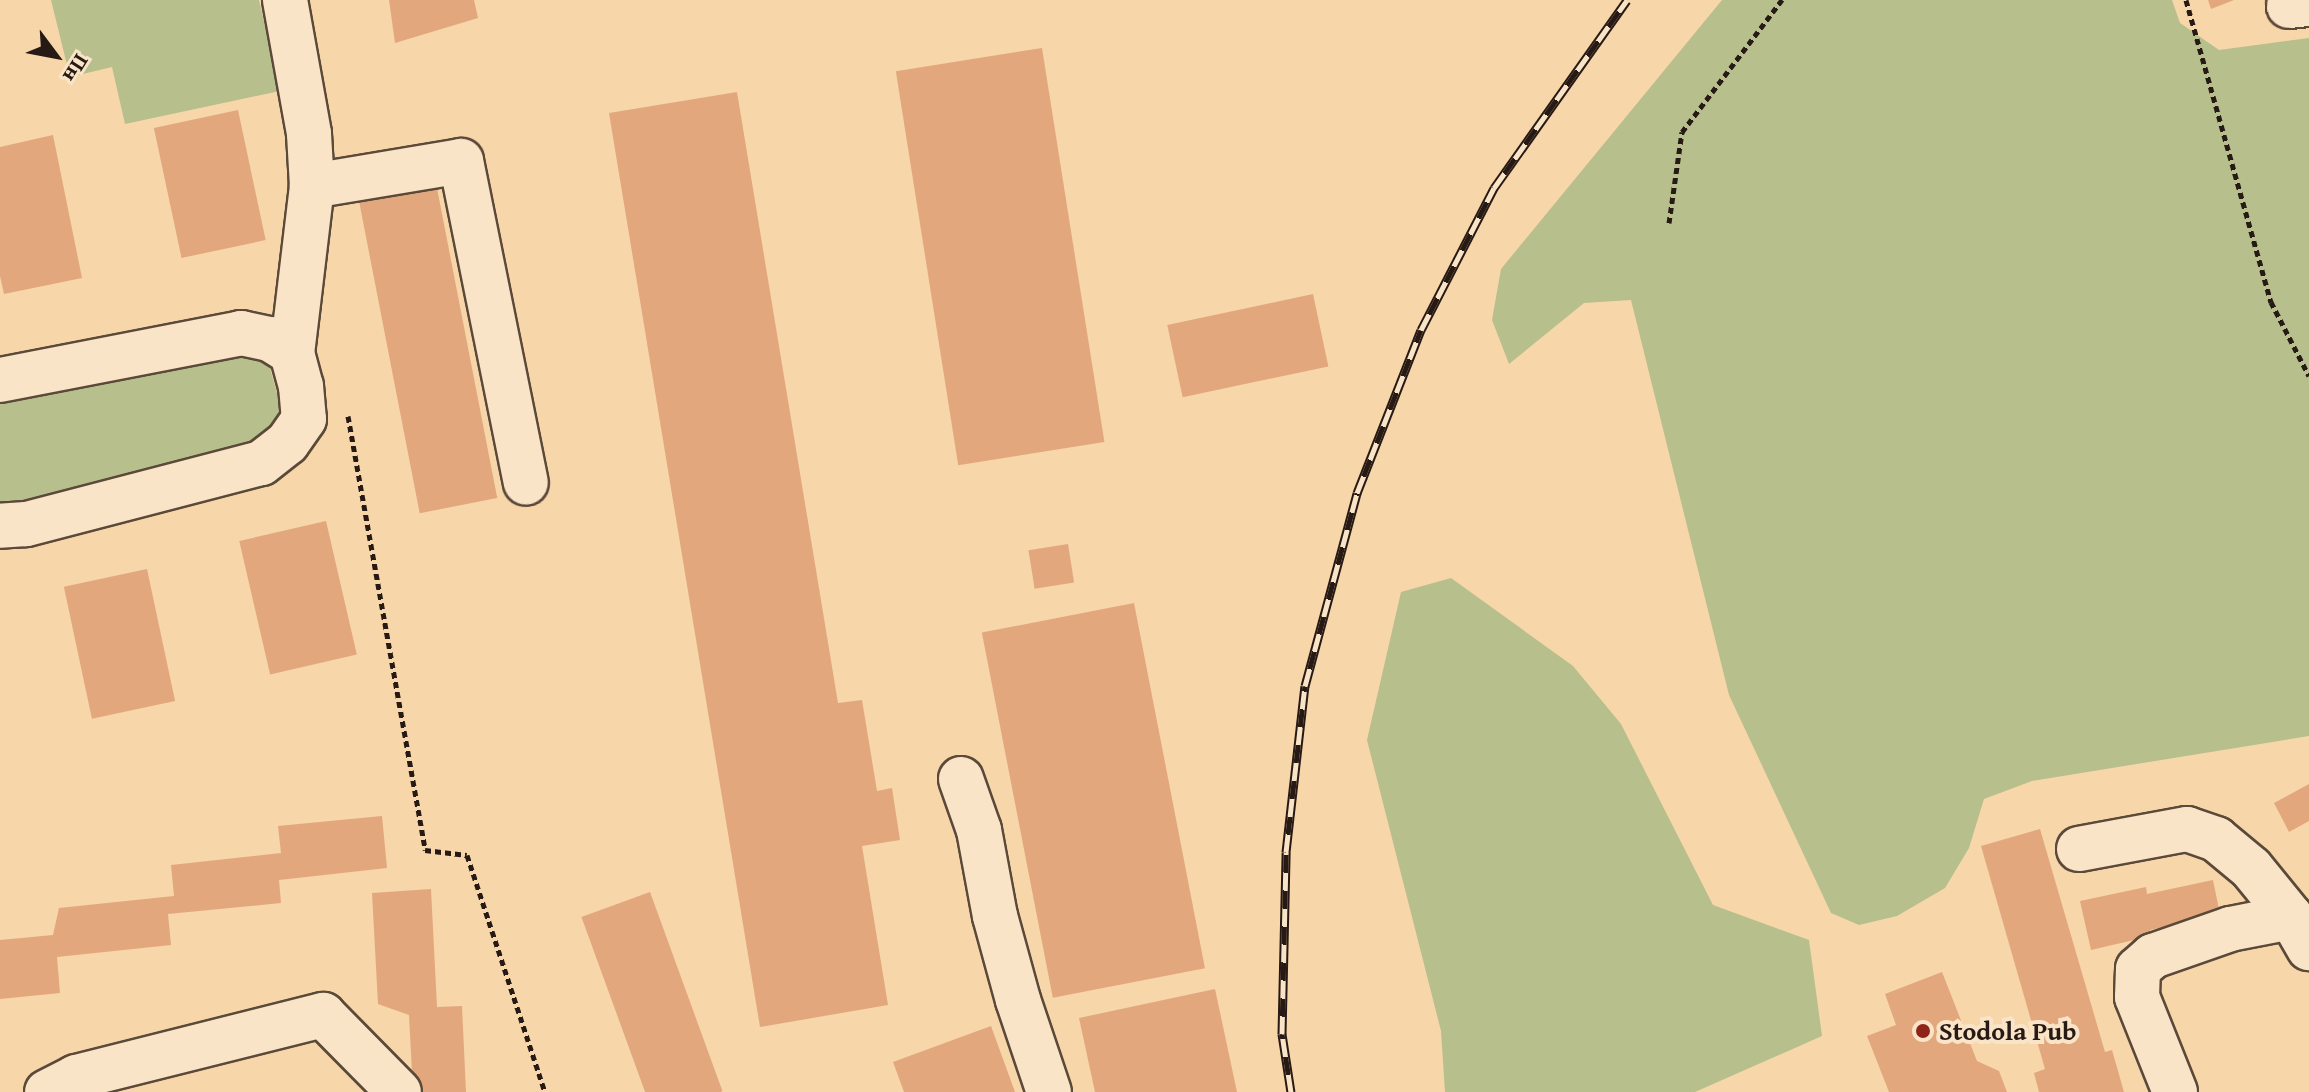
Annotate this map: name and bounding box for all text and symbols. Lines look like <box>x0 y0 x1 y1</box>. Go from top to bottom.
north arrow <box>16 16 96 96</box>
text: Пн <box>55 48 97 89</box>
place label: Stodola Pub <box>1939 1015 2076 1047</box>
marker: Stodola Pub <box>1914 1022 1932 1040</box>

